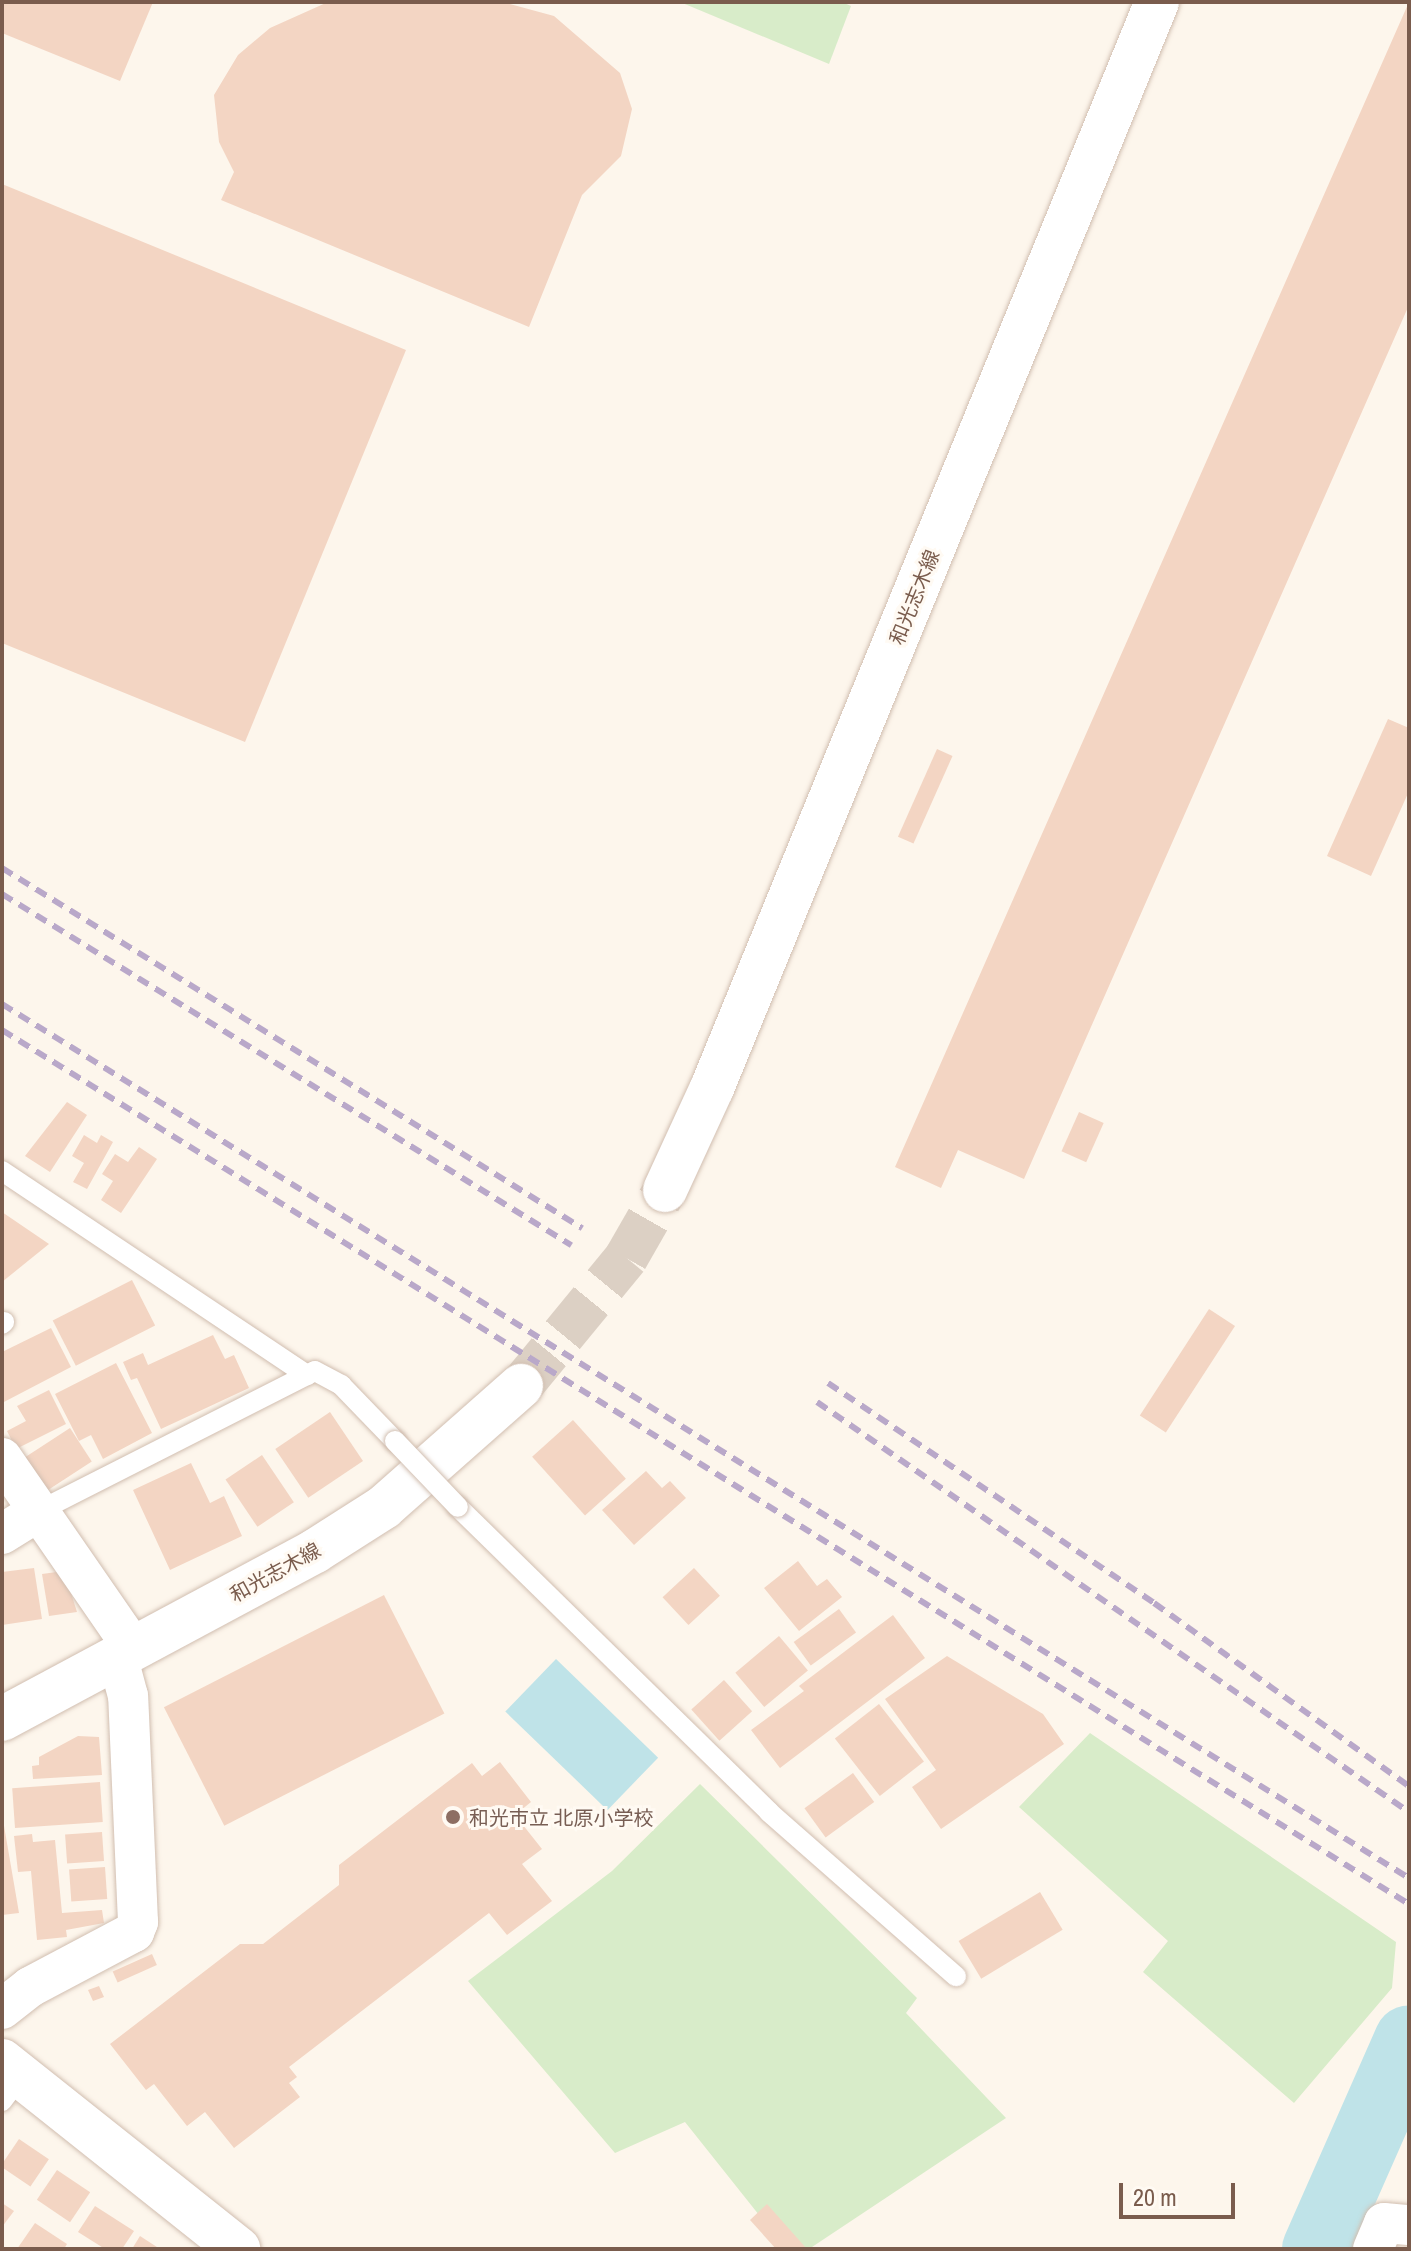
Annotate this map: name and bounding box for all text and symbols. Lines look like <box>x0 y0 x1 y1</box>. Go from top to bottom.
street label: 和光志木線 <box>884 546 944 648</box>
street label: 和光志木線 <box>225 1537 325 1607</box>
place label: 和光市立 北原小学校 <box>469 1805 654 1829</box>
marker: 和光市立 北原小学校 <box>444 1808 462 1826</box>
scale bar <box>1123 2167 1239 2217</box>
text: 20 m <box>1133 2181 1177 2213</box>

